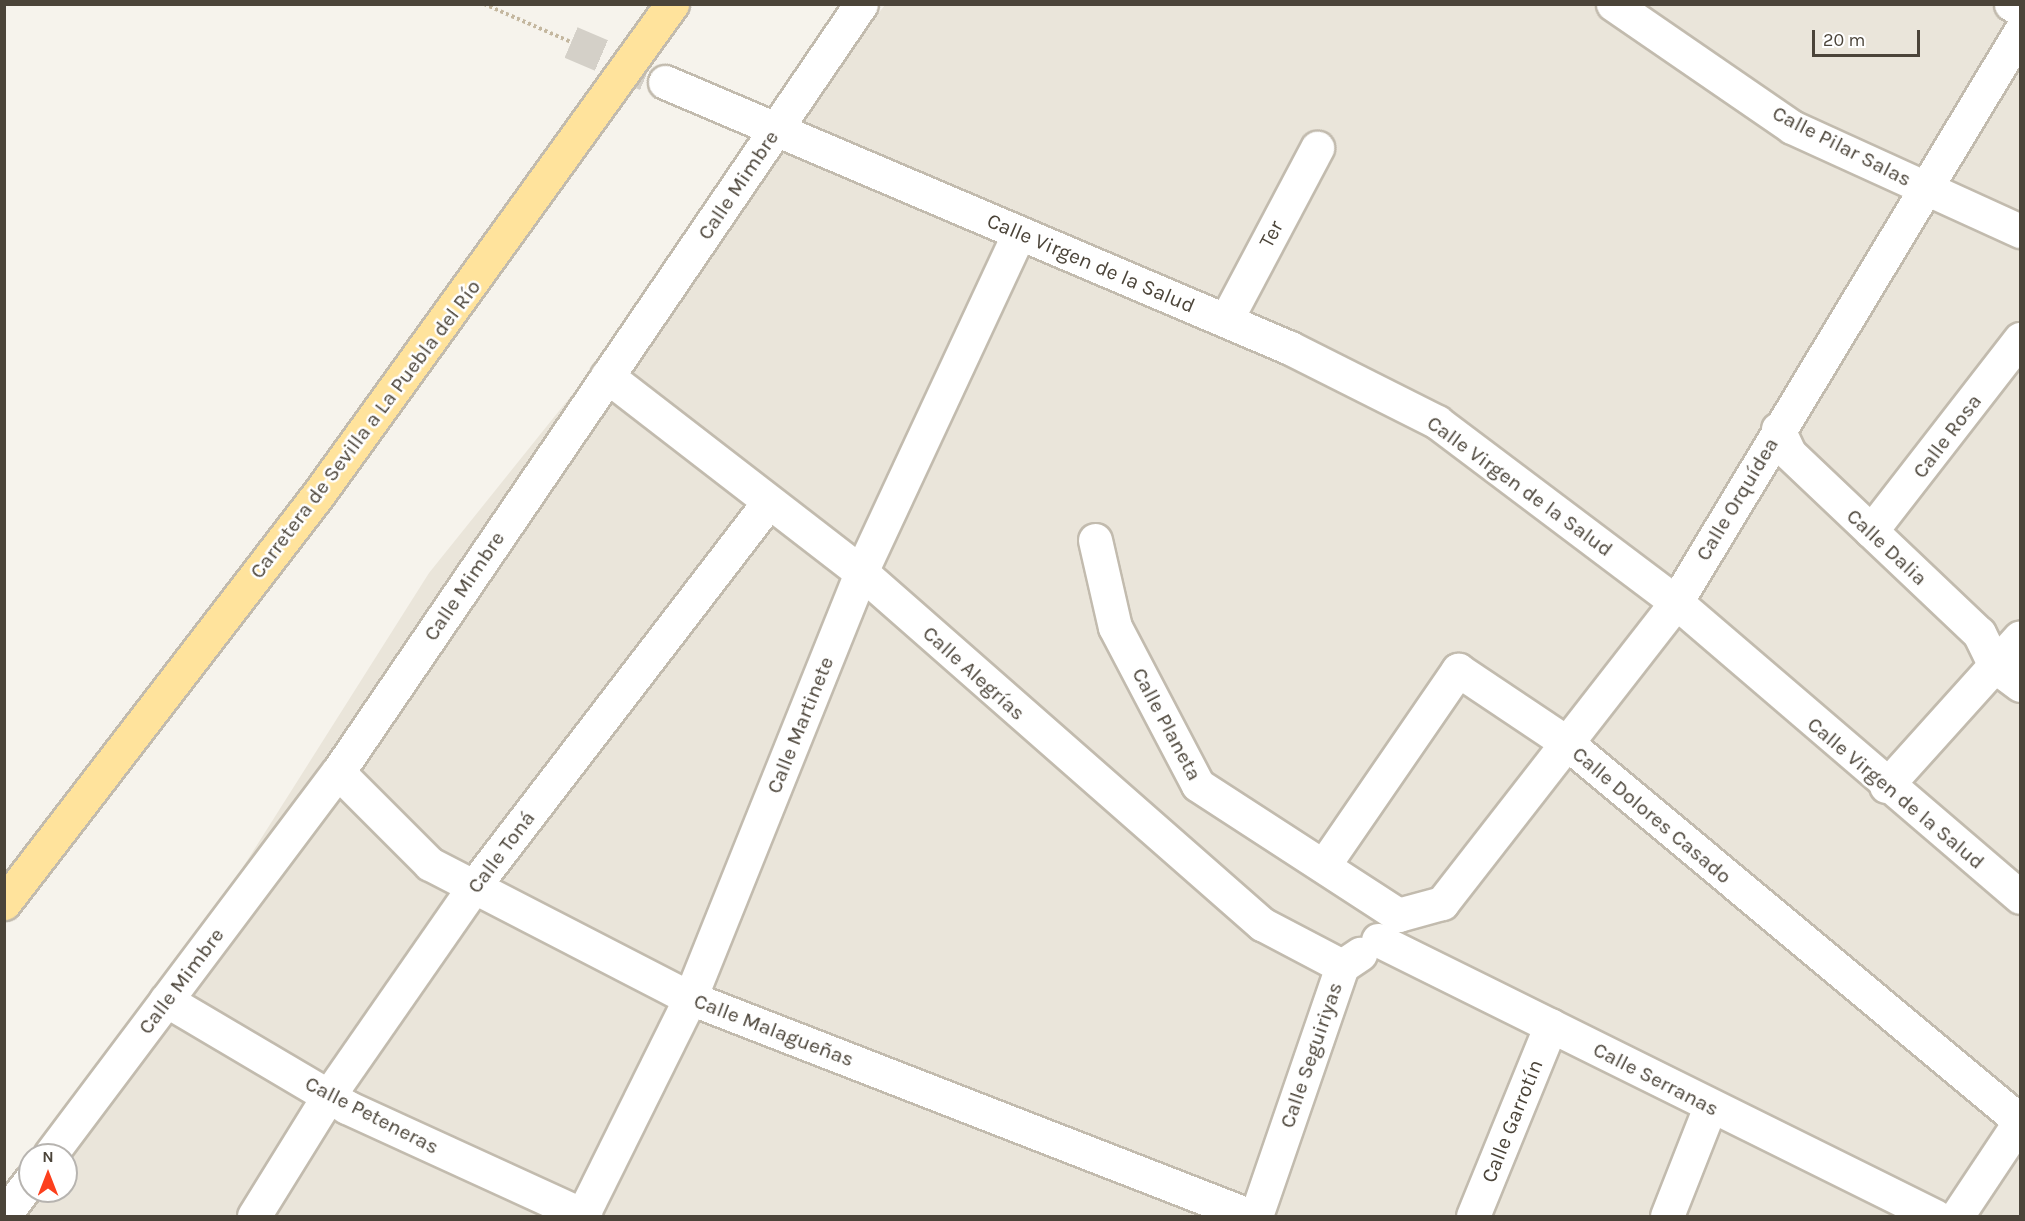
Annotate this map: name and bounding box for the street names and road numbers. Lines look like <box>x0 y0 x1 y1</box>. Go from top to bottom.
street label: Calle Pilar Salas <box>1768 100 1916 192</box>
street label: Calle Mimbre <box>692 126 784 244</box>
street label: Calle Virgen de la Salud <box>983 208 1199 318</box>
street label: Ter <box>1253 216 1289 252</box>
street label: Carretera de Sevilla a La Puebla del Río <box>244 275 486 583</box>
street label: Calle Rosa <box>1907 389 1987 483</box>
street label: Calle Virgen de la Salud <box>1422 410 1618 562</box>
street label: Calle Orquídea <box>1690 433 1784 565</box>
street label: Calle Dalia <box>1841 503 1933 591</box>
street label: Calle Mimbre <box>418 527 510 645</box>
street label: Calle Alegrías <box>918 620 1030 726</box>
street label: Calle Martinete <box>761 653 839 797</box>
street label: Calle Planeta <box>1127 663 1207 785</box>
street label: Calle Virgen de la Salud <box>1802 712 1990 874</box>
street label: Calle Dolores Casado <box>1567 741 1737 889</box>
street label: Calle Toná <box>462 806 540 898</box>
street label: Calle Mimbre <box>133 923 229 1039</box>
street label: Calle Seguiriyas <box>1274 979 1348 1131</box>
street label: Calle Malagueñas <box>690 988 858 1072</box>
street label: Calle Serranas <box>1589 1037 1723 1121</box>
street label: Calle Garrotín <box>1476 1056 1548 1186</box>
street label: Calle Peteneras <box>301 1070 443 1160</box>

